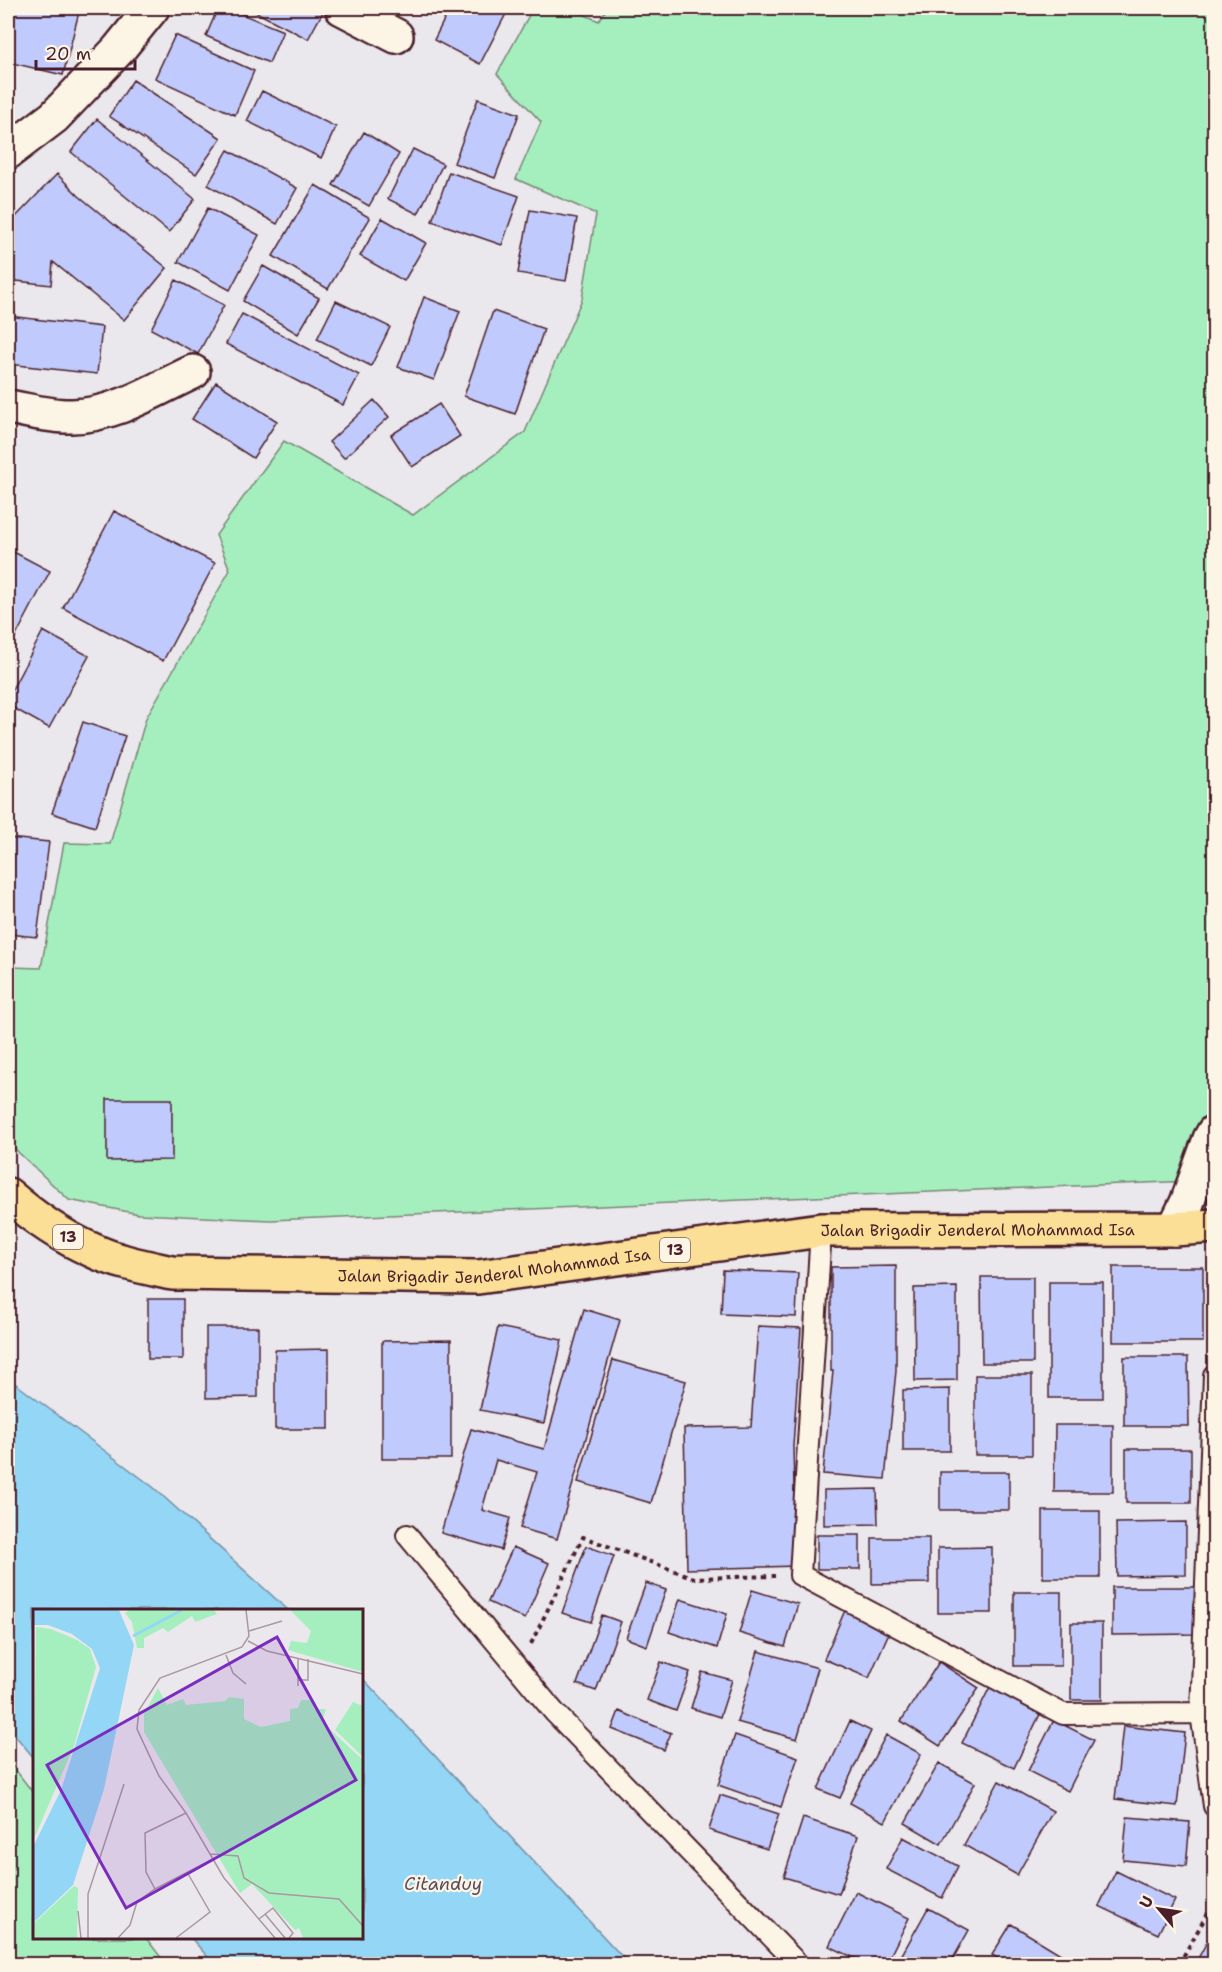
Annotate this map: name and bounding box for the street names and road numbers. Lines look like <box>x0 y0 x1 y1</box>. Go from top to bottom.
street label: Jalan Brigadir Jenderal Mohammad Isa <box>820 1219 1135 1241</box>
road number: 13 <box>53 1225 83 1249</box>
road number: 13 <box>660 1238 690 1262</box>
street label: Jalan Brigadir Jenderal Mohammad Isa <box>337 1243 652 1288</box>

